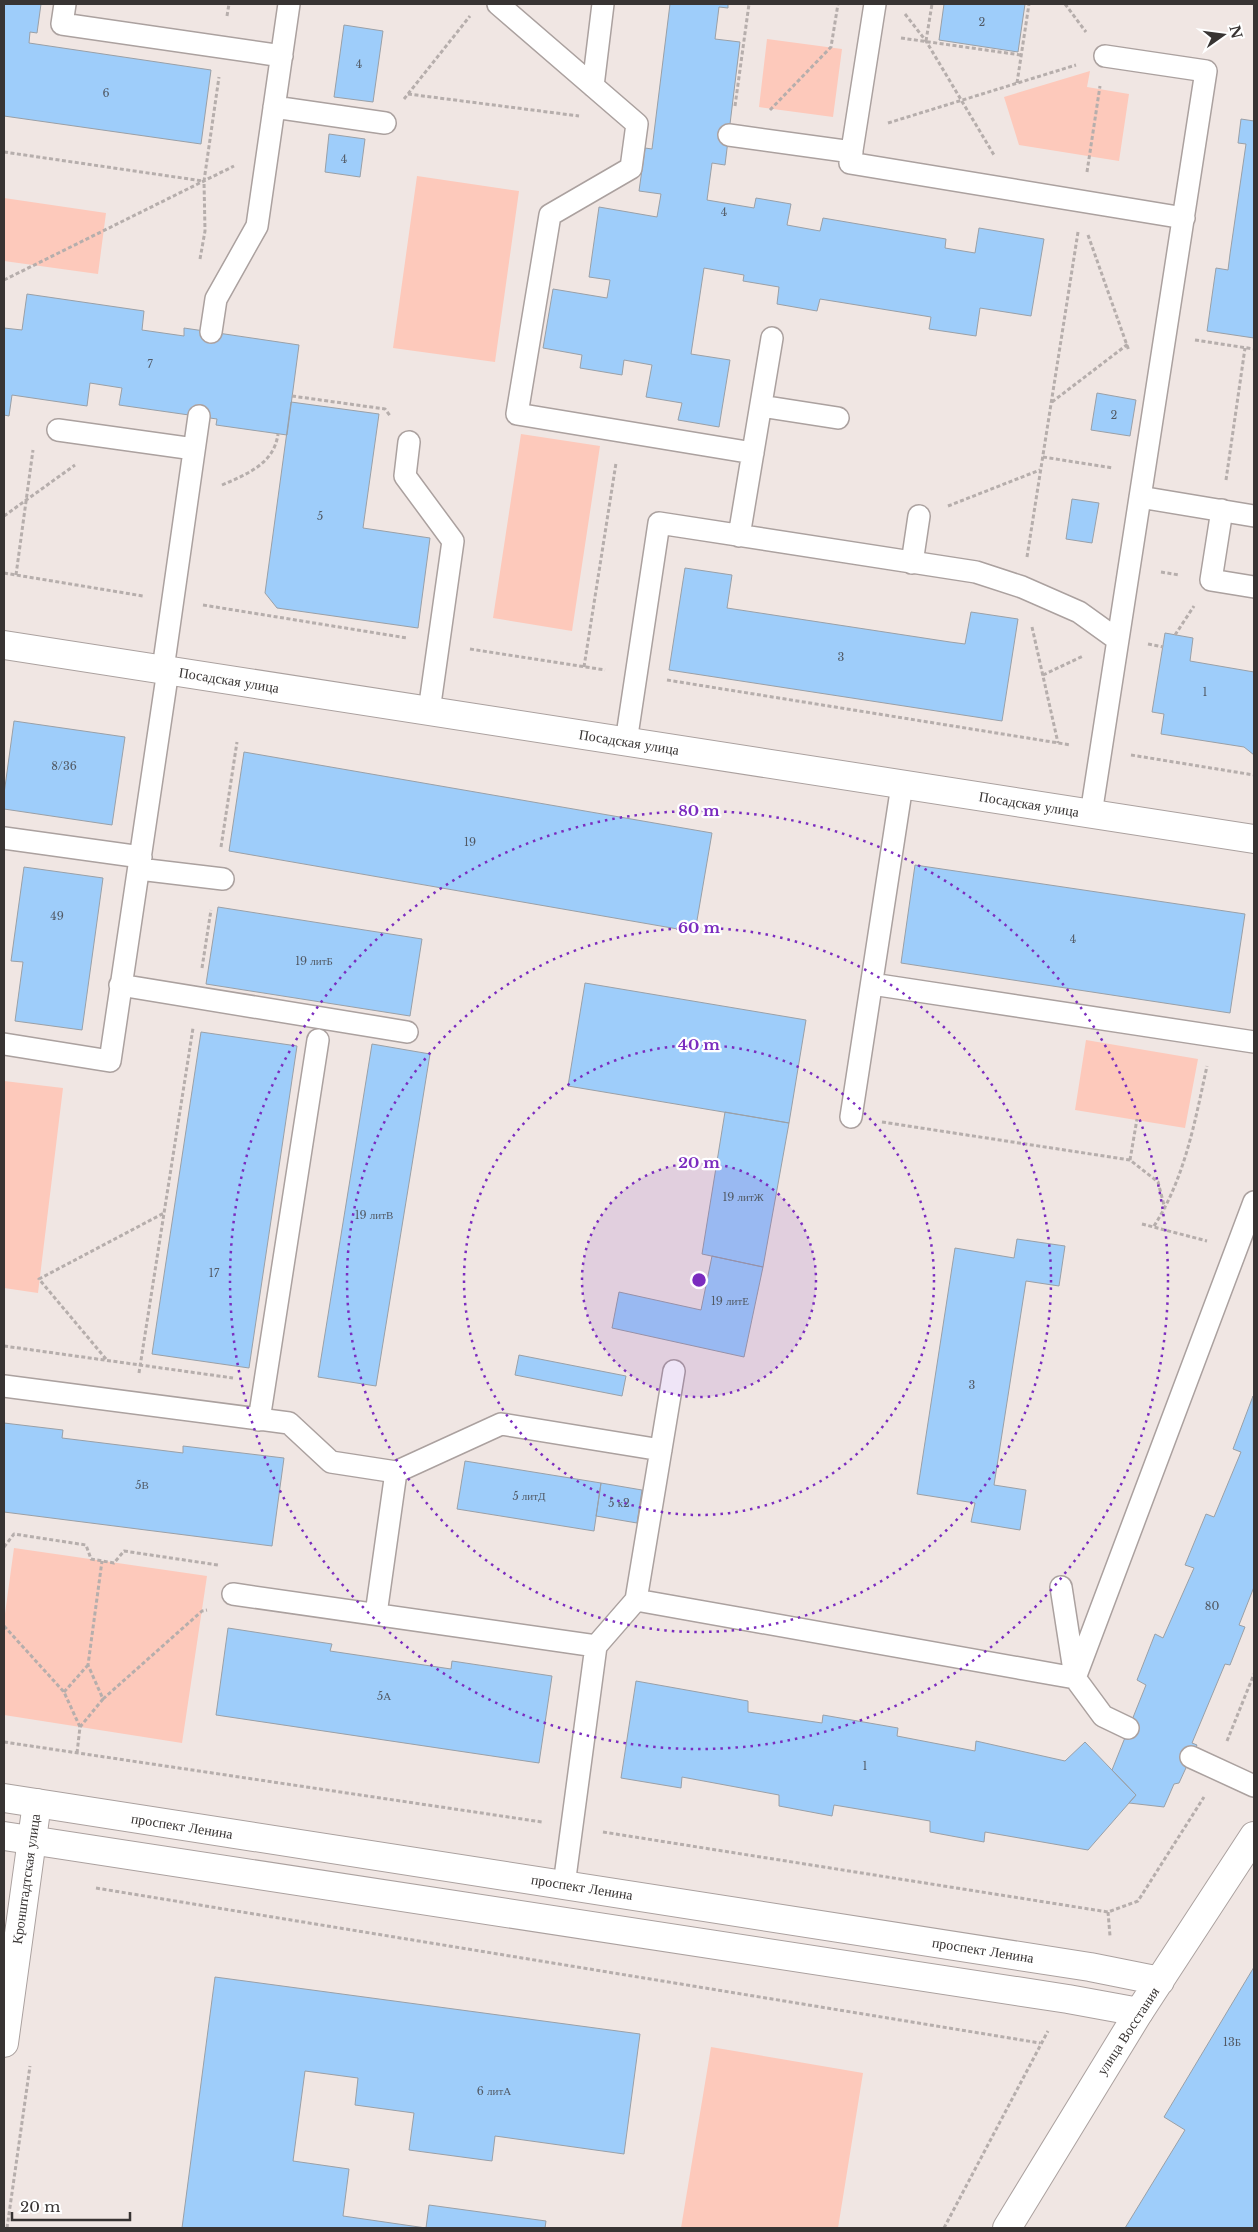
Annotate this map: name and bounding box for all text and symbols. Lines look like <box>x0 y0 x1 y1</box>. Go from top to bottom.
north arrow <box>1198 10 1248 60</box>
house number: 2 <box>979 15 986 29</box>
text: N <box>1225 23 1246 40</box>
house number: 4 <box>356 57 362 71</box>
house number: 6 <box>102 86 110 100</box>
house number: 4 <box>341 152 347 166</box>
house number: 4 <box>721 205 727 219</box>
house number: 7 <box>147 357 153 371</box>
house number: 2 <box>1111 408 1118 422</box>
house number: 5 <box>317 509 323 523</box>
house number: 3 <box>838 650 845 664</box>
street label: Посадская улица <box>178 663 281 697</box>
house number: 1 <box>1203 685 1208 699</box>
street label: Посадская улица <box>578 725 681 759</box>
house number: 8/36 <box>51 759 77 773</box>
street label: Посадская улица <box>978 787 1081 821</box>
text: 80 m <box>678 801 720 820</box>
house number: 19 <box>464 835 476 849</box>
house number: 49 <box>50 909 64 923</box>
text: 60 m <box>678 918 720 937</box>
house number: 4 <box>1070 932 1076 946</box>
house number: 19 литБ <box>295 954 333 968</box>
text: 40 m <box>678 1035 720 1054</box>
text: 20 m <box>678 1153 720 1172</box>
house number: 19 литЖ <box>722 1190 764 1204</box>
house number: 19 литВ <box>355 1208 393 1222</box>
house number: 17 <box>209 1266 220 1280</box>
centre of rings <box>690 1271 708 1289</box>
house number: 19 литЕ <box>711 1294 749 1308</box>
house number: 3 <box>969 1378 976 1392</box>
house number: 5В <box>135 1478 149 1492</box>
house number: 5 литД <box>512 1489 546 1503</box>
house number: 5 к2 <box>608 1496 630 1510</box>
house number: 80 <box>1205 1599 1219 1613</box>
house number: 5А <box>377 1689 391 1703</box>
house number: 1 <box>863 1759 868 1773</box>
street label: проспект Ленина <box>130 1809 235 1843</box>
street label: Кронштадтская улица <box>8 1812 44 1945</box>
street label: проспект Ленина <box>530 1870 635 1904</box>
street label: проспект Ленина <box>931 1933 1036 1967</box>
street label: улица Восстания <box>1093 1983 1164 2079</box>
house number: 13Б <box>1223 2035 1241 2049</box>
house number: 6 литА <box>477 2084 511 2098</box>
scale bar <box>12 2190 130 2222</box>
text: 20 m <box>20 2197 60 2216</box>

